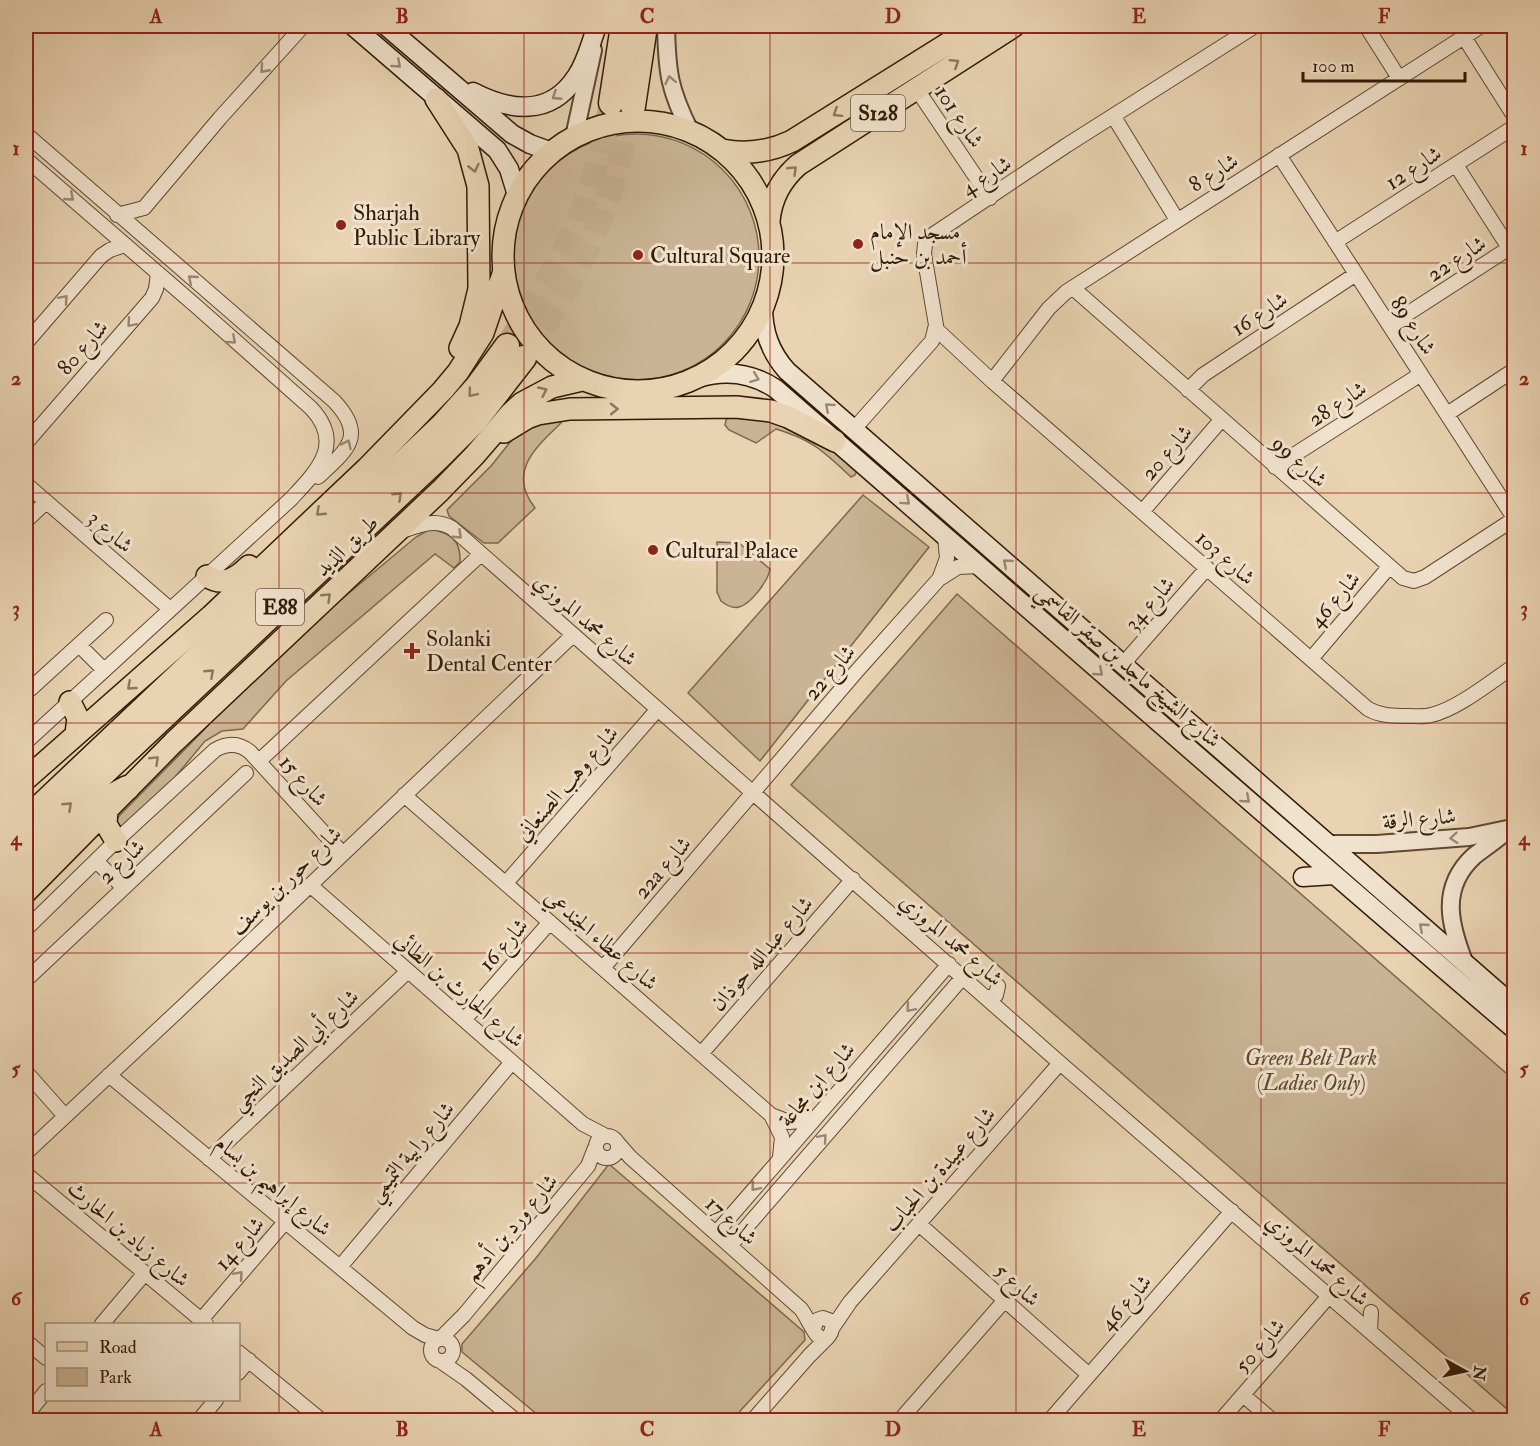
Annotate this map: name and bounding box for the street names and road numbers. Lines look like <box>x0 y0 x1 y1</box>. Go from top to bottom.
street label: شارع 101 <box>925 80 990 155</box>
road number: S128 <box>851 95 905 131</box>
street label: شارع 12 <box>1380 139 1449 200</box>
street label: شارع 8 <box>1184 147 1246 202</box>
street label: شارع 4 <box>956 149 1019 206</box>
street label: شارع 22 <box>1422 229 1494 292</box>
street label: شارع 16 <box>1226 285 1295 346</box>
street label: شارع 89 <box>1381 291 1442 362</box>
street label: شارع 80 <box>51 314 117 384</box>
street label: شارع 28 <box>1303 375 1374 436</box>
street label: شارع 20 <box>1135 419 1202 489</box>
street label: شارع 99 <box>1261 428 1333 497</box>
street label: شارع 3 <box>79 504 139 562</box>
street label: طريق الذيد <box>309 509 385 583</box>
street label: شارع 103 <box>1187 524 1261 594</box>
street label: شارع 46 <box>1303 565 1370 636</box>
street label: شارع محمد المروزي <box>525 567 643 675</box>
street label: شارع 34 <box>1118 571 1184 639</box>
street label: شارع الشيخ ماجد بن صقر القاسمي <box>1026 577 1227 759</box>
road number: E88 <box>256 589 304 625</box>
street label: شارع 22 <box>798 639 865 709</box>
street label: شارع وهب الصنعاني <box>509 720 628 850</box>
street label: شارع 15 <box>270 749 334 815</box>
street label: شارع الرقة <box>1381 802 1457 840</box>
street label: شارع حور بن يوسف <box>224 820 351 944</box>
street label: 22a شارع <box>628 830 701 907</box>
street label: شارع 2 <box>92 833 154 893</box>
street label: شارع عطاء الجندعي <box>536 883 664 1000</box>
street label: شارع محمد المروزي <box>891 887 1009 995</box>
street label: شارع عبدالله حوذان <box>704 890 823 1020</box>
street label: شارع 16 <box>473 912 538 980</box>
street label: شارع الحارث بن الطائي <box>386 926 530 1057</box>
street label: شارع أبي الصديق النجي <box>223 981 369 1121</box>
street label: شارع ابن مجاعة <box>772 1036 864 1136</box>
street label: شارع رابية التميمي <box>361 1096 466 1212</box>
street label: شارع عبيدة بن الحباب <box>877 1101 1005 1241</box>
street label: شارع إبراهيم بن بسام <box>205 1129 337 1248</box>
street label: شارع ورد بن أدهم <box>456 1167 569 1291</box>
street label: شارع زياد بن الحارث <box>59 1174 196 1296</box>
street label: شارع 17 <box>697 1190 763 1254</box>
street label: شارع محمد المروزي <box>1257 1207 1375 1315</box>
street label: شارع 14 <box>209 1211 274 1279</box>
street label: شارع 5 <box>986 1257 1046 1316</box>
street label: شارع 46 <box>1094 1269 1161 1339</box>
street label: شارع 50 <box>1228 1312 1294 1381</box>

